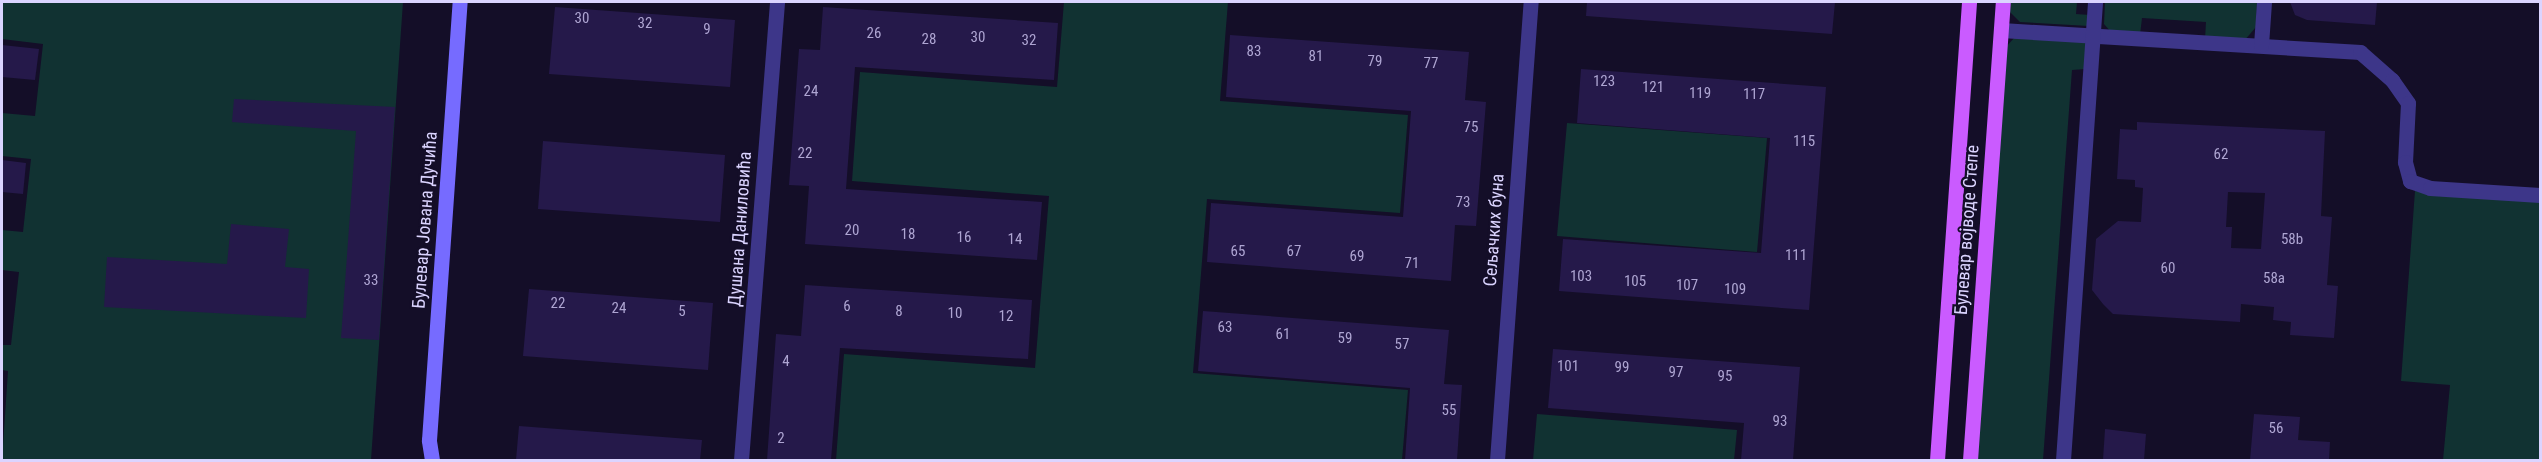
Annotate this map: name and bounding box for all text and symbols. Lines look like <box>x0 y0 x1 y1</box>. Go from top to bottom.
house number: 30 <box>575 10 589 28</box>
house number: 32 <box>638 15 652 33</box>
house number: 9 <box>703 21 711 39</box>
house number: 26 <box>867 25 881 43</box>
house number: 30 <box>971 29 985 47</box>
house number: 28 <box>922 31 936 49</box>
house number: 32 <box>1022 32 1036 50</box>
house number: 83 <box>1247 43 1261 61</box>
house number: 81 <box>1309 48 1323 66</box>
house number: 79 <box>1368 53 1382 71</box>
house number: 77 <box>1424 55 1438 73</box>
house number: 123 <box>1593 73 1615 91</box>
house number: 121 <box>1642 79 1664 97</box>
house number: 24 <box>804 83 818 101</box>
house number: 119 <box>1689 85 1711 103</box>
house number: 117 <box>1743 86 1765 104</box>
house number: 75 <box>1464 119 1478 137</box>
street label: Булевар Јована Дучића <box>408 131 442 309</box>
house number: 115 <box>1793 133 1815 151</box>
street label: Булевар војводе Степе <box>1950 144 1984 316</box>
house number: 22 <box>798 145 812 163</box>
house number: 62 <box>2214 146 2228 164</box>
street label: Душана Даниловића <box>724 151 756 307</box>
street label: Сељачких буна <box>1479 173 1509 287</box>
house number: 73 <box>1456 194 1470 212</box>
house number: 20 <box>845 222 859 240</box>
house number: 18 <box>901 226 915 244</box>
house number: 16 <box>957 229 971 247</box>
house number: 14 <box>1008 231 1022 249</box>
house number: 58b <box>2281 231 2303 249</box>
house number: 65 <box>1231 243 1245 261</box>
house number: 67 <box>1287 243 1301 261</box>
house number: 111 <box>1785 247 1807 265</box>
house number: 69 <box>1350 248 1364 266</box>
house number: 71 <box>1405 255 1419 273</box>
house number: 60 <box>2161 260 2175 278</box>
house number: 103 <box>1570 268 1592 286</box>
house number: 58a <box>2263 270 2285 288</box>
house number: 33 <box>364 272 378 290</box>
house number: 105 <box>1624 273 1646 291</box>
house number: 107 <box>1676 277 1698 295</box>
house number: 109 <box>1724 281 1746 299</box>
house number: 22 <box>551 295 565 313</box>
house number: 6 <box>843 298 851 316</box>
house number: 24 <box>612 300 626 318</box>
house number: 5 <box>678 303 686 321</box>
house number: 8 <box>895 303 903 321</box>
house number: 10 <box>948 305 962 323</box>
house number: 12 <box>999 308 1013 326</box>
house number: 63 <box>1218 319 1232 337</box>
house number: 61 <box>1276 326 1290 344</box>
house number: 59 <box>1338 330 1352 348</box>
house number: 57 <box>1395 336 1409 354</box>
house number: 4 <box>782 353 790 371</box>
house number: 101 <box>1557 358 1579 376</box>
house number: 99 <box>1615 359 1629 377</box>
house number: 97 <box>1669 364 1683 382</box>
house number: 95 <box>1718 368 1732 386</box>
house number: 55 <box>1442 402 1456 420</box>
house number: 93 <box>1773 413 1787 431</box>
house number: 56 <box>2269 420 2283 438</box>
house number: 2 <box>777 430 785 448</box>

